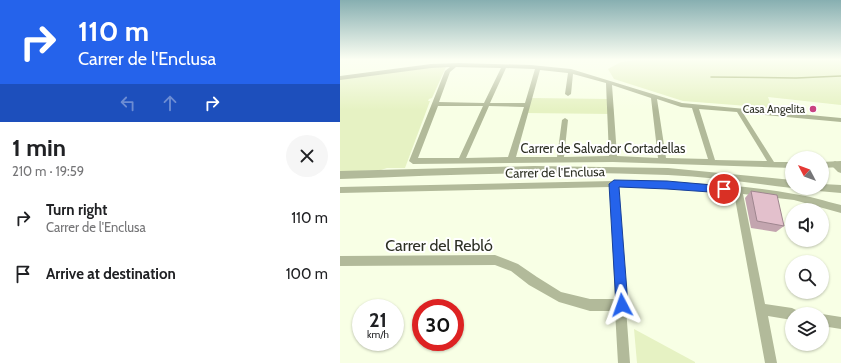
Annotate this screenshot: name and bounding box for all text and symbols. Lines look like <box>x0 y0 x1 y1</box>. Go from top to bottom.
text: 110 m <box>78 14 149 48</box>
icon: right <box>12 16 64 68</box>
text: Carrer de l'Enclusa <box>78 48 216 70</box>
icon: left <box>117 92 139 114</box>
icon: ahead <box>159 92 181 114</box>
icon: right <box>201 92 223 114</box>
place label: Casa Angelita <box>743 102 806 116</box>
marker: Casa Angelita <box>808 104 818 114</box>
text: 1 min <box>12 133 66 162</box>
button: close <box>286 135 328 177</box>
street label: Carrer de Salvador Cortadellas <box>521 140 686 156</box>
north arrow <box>785 151 829 195</box>
map controls <box>785 151 829 351</box>
text: 210 m · 19:59 <box>12 163 84 179</box>
street label: Carrer de l'Enclusa <box>505 163 606 181</box>
pin <box>707 172 741 206</box>
icon: arrive <box>713 178 735 200</box>
text: Turn right <box>46 201 107 219</box>
button: sound <box>785 203 829 247</box>
icon: right <box>12 207 34 229</box>
text: 110 m <box>291 209 328 227</box>
text: Carrer de l'Enclusa <box>46 219 146 235</box>
street label: Carrer del Rebló <box>385 236 493 255</box>
button: search <box>785 255 829 299</box>
icon: arrive <box>12 263 34 285</box>
text: Arrive at destination <box>46 265 176 283</box>
text: 100 m <box>286 265 328 283</box>
position arrow <box>601 284 643 326</box>
speed limit sign: 30 <box>412 299 464 351</box>
button: layers <box>785 307 829 351</box>
text: 21 <box>369 308 387 332</box>
text: km/h <box>367 328 389 341</box>

